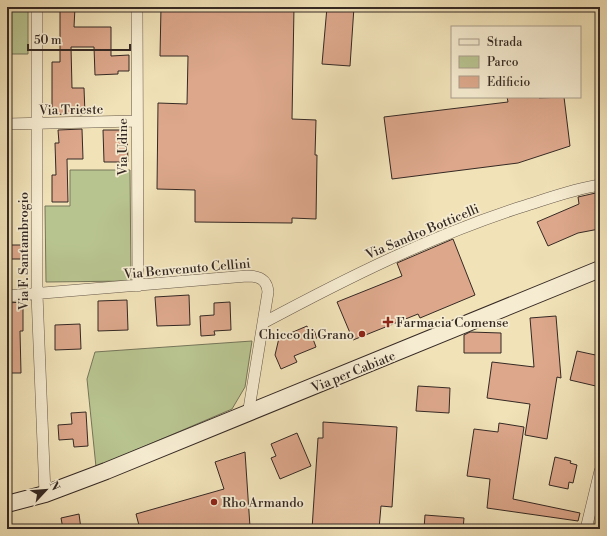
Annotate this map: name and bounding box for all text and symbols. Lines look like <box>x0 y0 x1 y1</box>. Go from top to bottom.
scale bar <box>28 26 130 52</box>
legend <box>451 26 581 98</box>
text: 50 m <box>34 33 62 48</box>
text: Strada <box>487 35 523 50</box>
text: Parco <box>487 55 519 70</box>
text: Edificio <box>487 75 530 90</box>
street label: Via Trieste <box>38 101 104 119</box>
street label: Via Udine <box>115 118 131 177</box>
street label: Via F. Santambrogio <box>16 192 32 311</box>
street label: Via Sandro Botticelli <box>362 201 482 263</box>
street label: Via Benvenuto Cellini <box>122 255 251 283</box>
place label: Farmacia Comense <box>396 315 509 331</box>
marker: Farmacia Comense <box>383 317 393 327</box>
place label: Chicco di Grano <box>259 327 354 343</box>
marker: Chicco di Grano <box>357 329 367 339</box>
street label: Via per Cabiate <box>308 348 398 396</box>
north arrow <box>26 470 66 510</box>
text: N <box>46 479 62 493</box>
place label: Rho Armando <box>222 495 304 511</box>
marker: Rho Armando <box>209 497 219 507</box>

